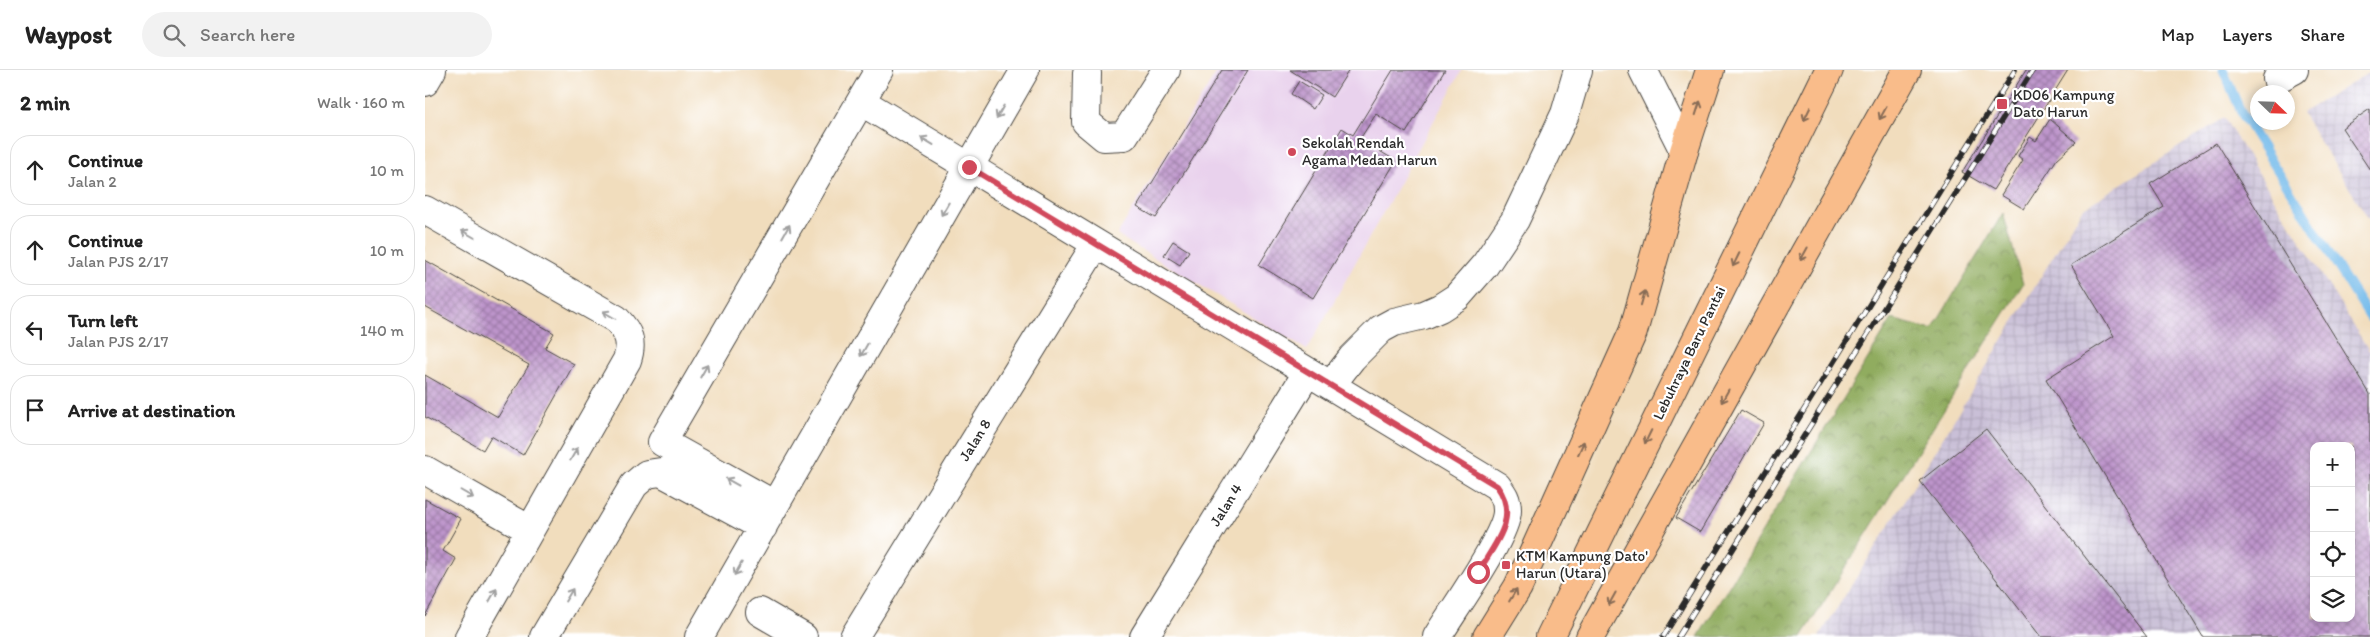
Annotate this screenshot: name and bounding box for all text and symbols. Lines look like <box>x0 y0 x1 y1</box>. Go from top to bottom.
search box <box>142 12 492 57</box>
text: Waypost <box>25 20 112 49</box>
icon: search <box>160 21 188 49</box>
text: Search here <box>200 23 295 46</box>
text: Map <box>2161 24 2194 46</box>
text: Layers <box>2222 24 2272 46</box>
text: Share <box>2300 24 2345 46</box>
north arrow <box>2250 85 2295 130</box>
place label: KD06 Kampung Dato Harun <box>2013 86 2115 121</box>
text: 2 min <box>20 90 70 115</box>
text: Walk · 160 m <box>317 93 405 112</box>
marker: KD06 Kampung Dato Harun <box>1995 97 2009 111</box>
one-way arrow <box>1693 101 1703 117</box>
one-way arrow <box>995 105 1005 119</box>
one-way arrow <box>1878 105 1888 119</box>
one-way arrow <box>1802 106 1812 121</box>
place label: Sekolah Rendah Agama Medan Harun <box>1302 134 1438 169</box>
one-way arrow <box>921 136 935 146</box>
marker: Sekolah Rendah Agama Medan Harun <box>1286 146 1298 158</box>
text: Continue <box>68 149 143 172</box>
icon: ahead <box>21 156 49 184</box>
route end <box>958 156 981 179</box>
text: 10 m <box>370 161 404 180</box>
text: Jalan 2 <box>68 172 117 191</box>
one-way arrow <box>939 201 949 216</box>
one-way arrow <box>782 224 792 238</box>
text: Continue <box>68 229 143 252</box>
one-way arrow <box>461 229 475 239</box>
icon: ahead <box>21 236 49 264</box>
text: 10 m <box>370 241 404 260</box>
one-way arrow <box>1799 247 1809 262</box>
text: Jalan PJS 2/17 <box>68 252 168 271</box>
one-way arrow <box>1731 252 1741 267</box>
street label: Lebuhraya Baru Pantai <box>1649 283 1729 423</box>
one-way arrow <box>1638 290 1648 306</box>
text: Turn left <box>68 309 138 332</box>
one-way arrow <box>602 310 616 320</box>
icon: left <box>21 316 49 344</box>
text: 140 m <box>360 321 404 340</box>
text: Jalan PJS 2/17 <box>68 332 168 351</box>
one-way arrow <box>859 343 869 358</box>
one-way arrow <box>699 364 709 379</box>
one-way arrow <box>1720 389 1730 404</box>
icon: arrive <box>21 396 49 424</box>
text: Arrive at destination <box>68 399 235 422</box>
street label: Jalan 8 <box>955 416 995 464</box>
one-way arrow <box>1643 429 1653 444</box>
one-way arrow <box>1576 441 1586 456</box>
map controls <box>2310 442 2355 622</box>
button: + <box>2310 442 2355 487</box>
one-way arrow <box>569 447 579 461</box>
one-way arrow <box>726 476 740 486</box>
street label: Jalan 4 <box>1206 480 1246 530</box>
button: − <box>2310 487 2355 532</box>
one-way arrow <box>460 489 475 499</box>
button: locate <box>2310 532 2355 577</box>
place label: KTM Kampung Dato' Harun (Utara) <box>1516 547 1648 582</box>
marker: KTM Kampung Dato' Harun (Utara) <box>1500 559 1512 571</box>
route start <box>1467 561 1490 584</box>
one-way arrow <box>733 562 743 576</box>
button: layers <box>2310 577 2355 622</box>
one-way arrow <box>488 587 498 602</box>
one-way arrow <box>565 589 575 603</box>
one-way arrow <box>1508 589 1518 603</box>
one-way arrow <box>1606 592 1616 606</box>

